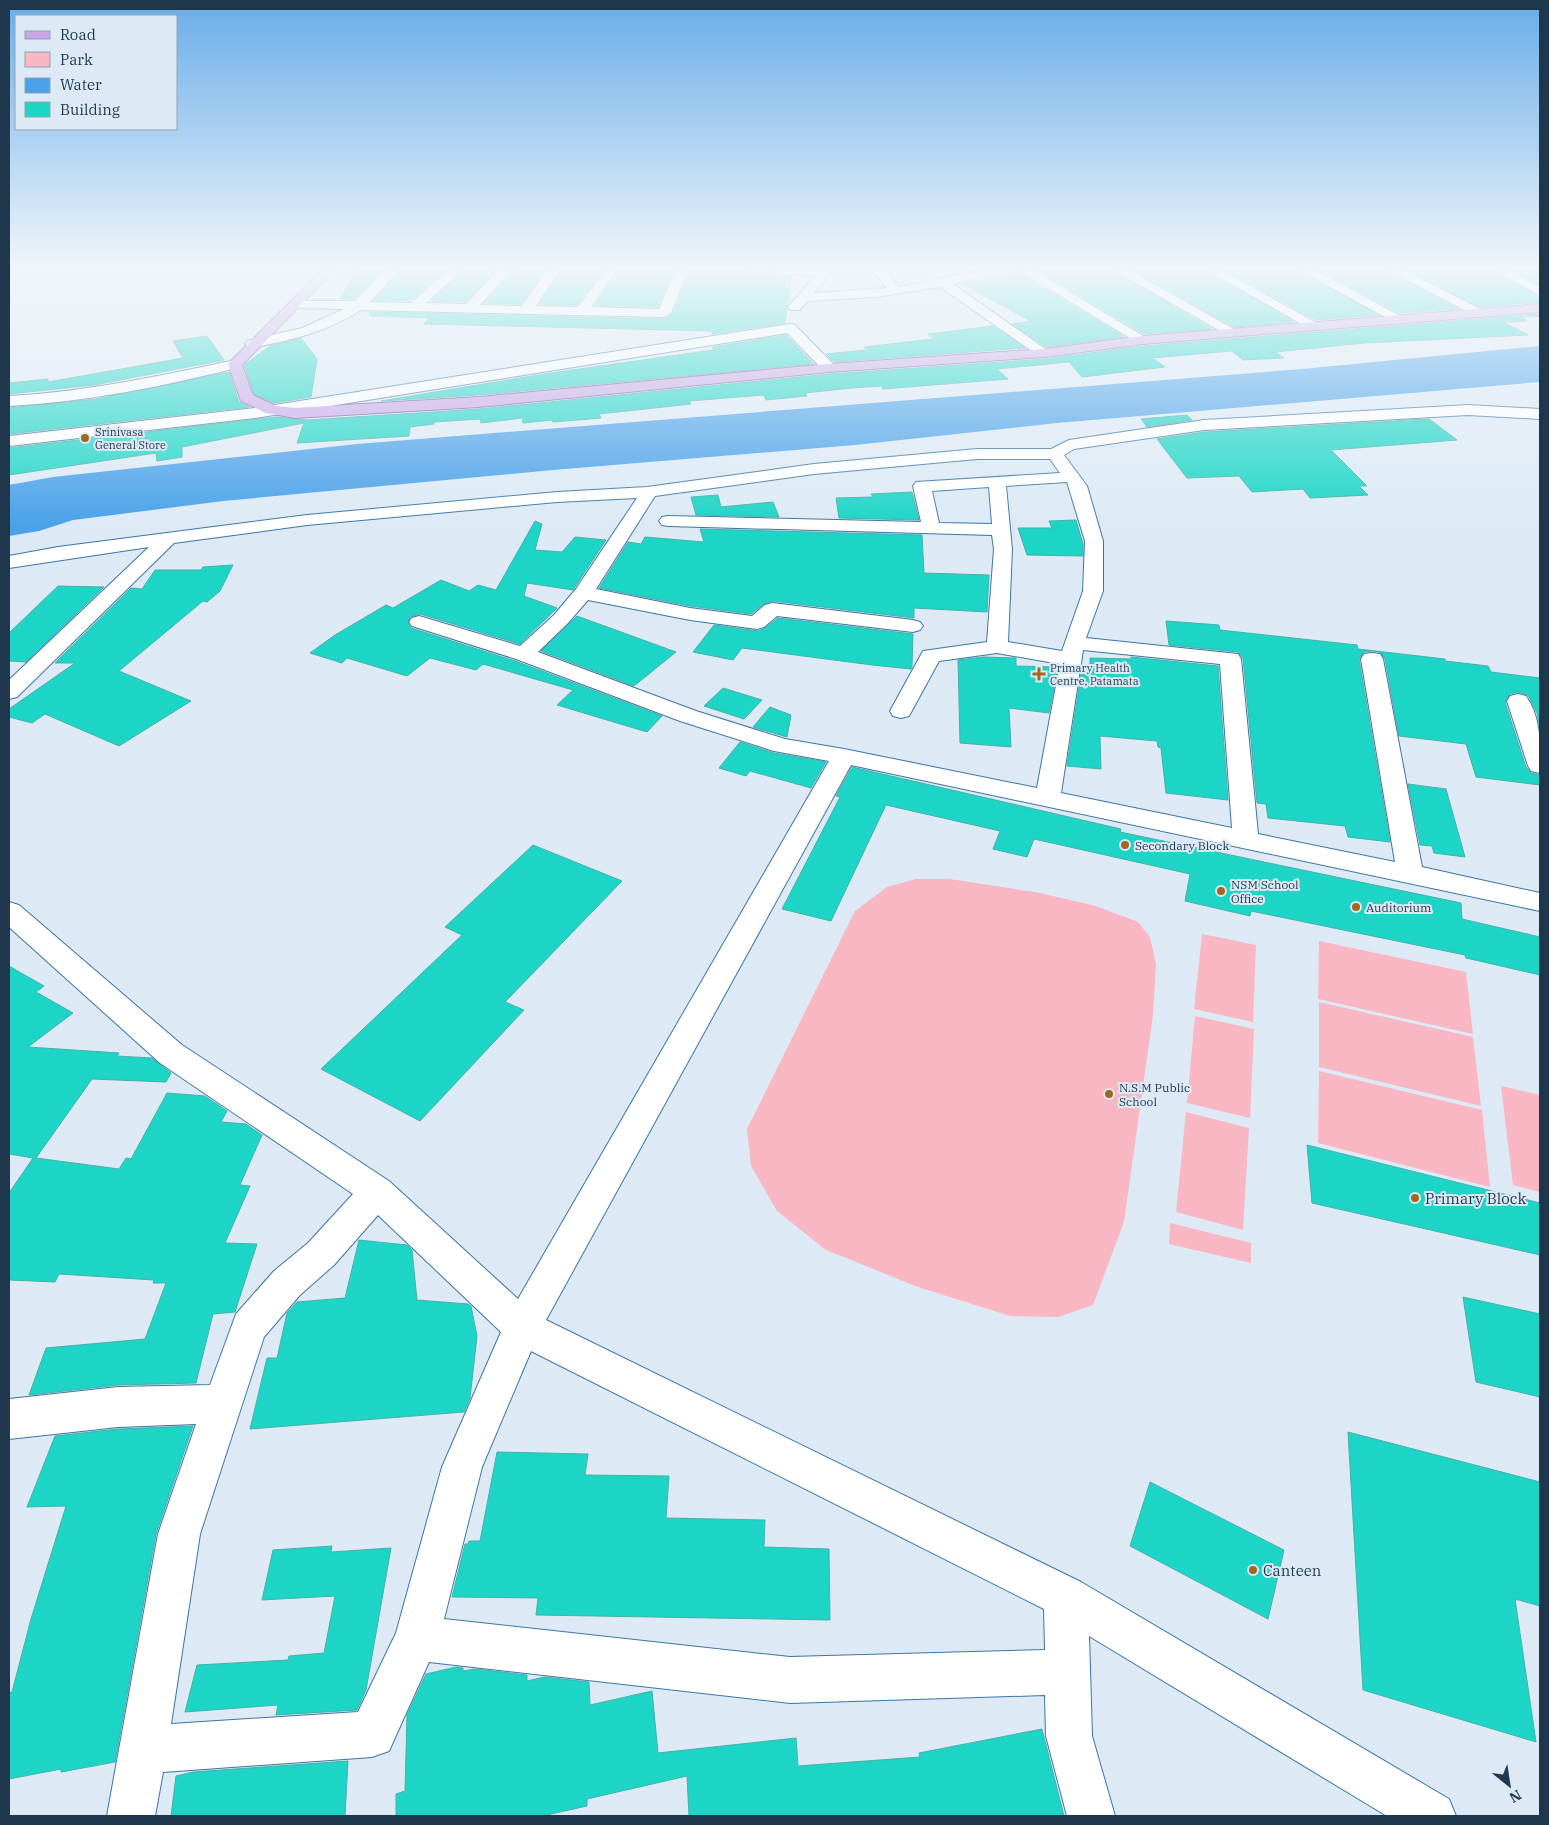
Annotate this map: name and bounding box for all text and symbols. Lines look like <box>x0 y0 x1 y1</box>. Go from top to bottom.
legend <box>15 15 178 130</box>
text: Road <box>60 25 96 44</box>
text: Park <box>60 50 93 69</box>
text: Water <box>60 75 102 94</box>
text: Building <box>60 100 120 119</box>
place label: Srinivasa General Store <box>95 425 166 452</box>
marker: Srinivasa General Store <box>79 432 91 444</box>
place label: Primary Health Centre, Patamata <box>1050 661 1139 688</box>
marker: Primary Health Centre, Patamata <box>1032 667 1046 681</box>
place label: Secondary Block <box>1135 838 1229 853</box>
marker: Secondary Block <box>1119 839 1131 851</box>
place label: NSM School Office <box>1231 877 1299 906</box>
marker: NSM School Office <box>1215 885 1227 897</box>
place label: Auditorium <box>1366 900 1432 915</box>
marker: Auditorium <box>1350 901 1362 913</box>
place label: N.S.M Public School <box>1119 1080 1190 1109</box>
marker: N.S.M Public School <box>1103 1088 1115 1100</box>
place label: Primary Block <box>1425 1189 1527 1208</box>
marker: Primary Block <box>1409 1192 1421 1204</box>
place label: Canteen <box>1263 1561 1322 1580</box>
marker: Canteen <box>1247 1564 1259 1576</box>
north arrow <box>1484 1760 1534 1810</box>
text: N <box>1506 1786 1525 1807</box>

